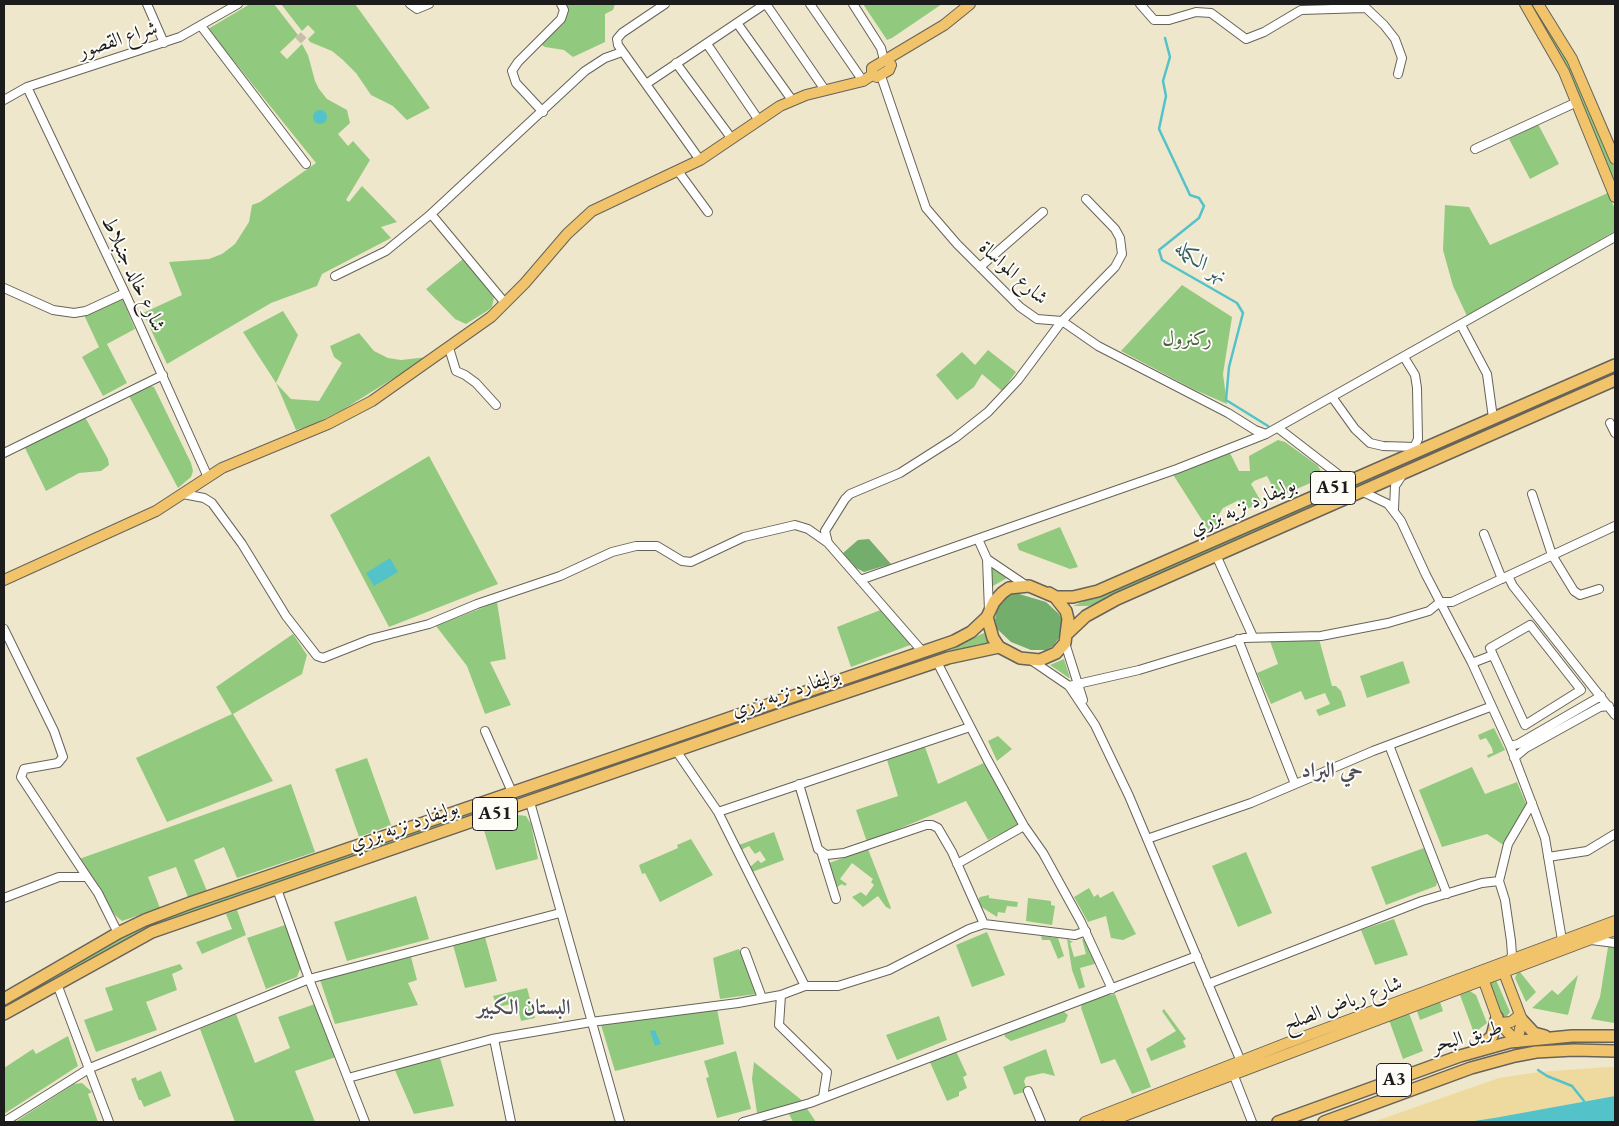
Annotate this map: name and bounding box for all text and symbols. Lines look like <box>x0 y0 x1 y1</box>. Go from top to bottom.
street label: شراع القصور <box>75 16 161 64</box>
street label: شارع خالد جنبلاط <box>96 213 170 335</box>
street label: شارع المواساة <box>973 236 1053 310</box>
water label: نهر الكمله <box>1169 236 1233 290</box>
park label: ركنرول <box>1162 328 1212 352</box>
road number: A51 <box>1310 472 1356 504</box>
street label: بوليفارد نزيه بزري <box>1186 473 1300 541</box>
street label: بوليفارد نزيه بزري <box>728 663 844 723</box>
district label: حي البراد <box>1301 758 1363 784</box>
street label: بوليفارد نزيه بزري <box>346 796 462 856</box>
road number: A51 <box>472 798 518 831</box>
street label: شارع رياض الصلح <box>1280 971 1406 1037</box>
district label: البستان الكبير <box>477 995 571 1021</box>
street label: طريق البحر <box>1429 1015 1505 1059</box>
road number: A3 <box>1376 1064 1412 1096</box>

